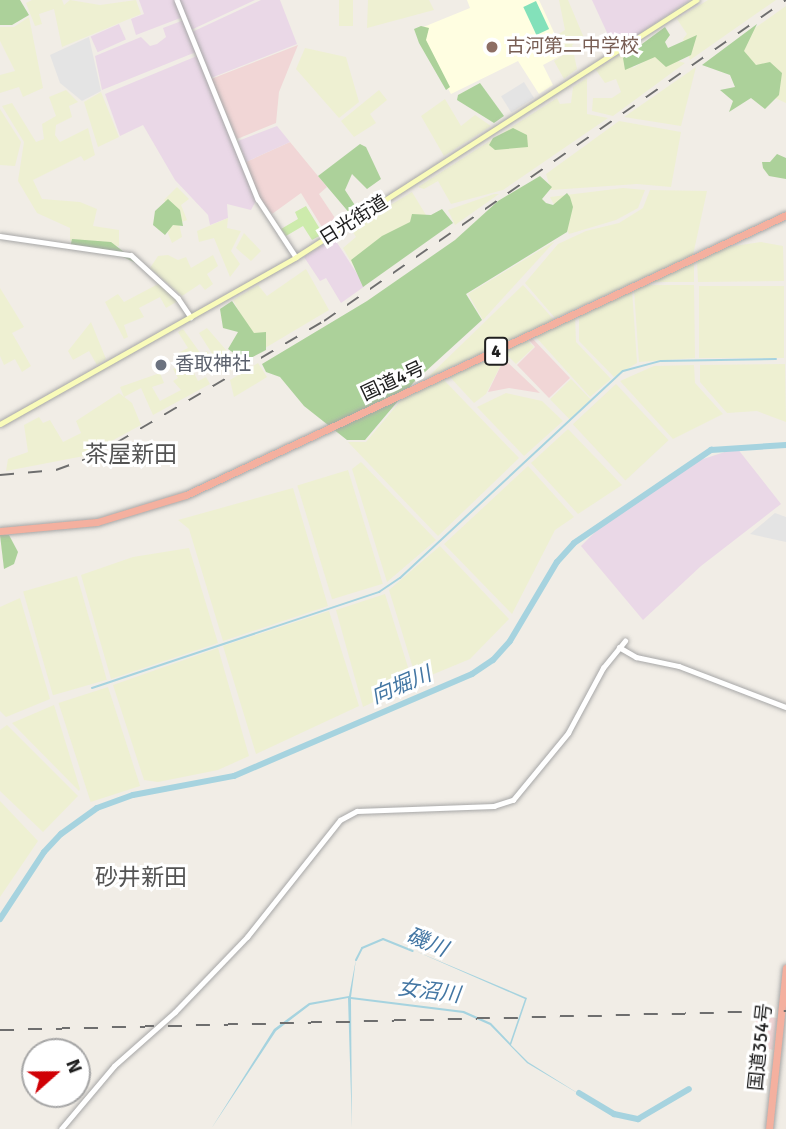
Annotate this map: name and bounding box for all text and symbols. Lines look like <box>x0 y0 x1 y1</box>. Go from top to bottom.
place label: 古河第二中学校 <box>506 36 639 58</box>
marker: 古河第二中学校 <box>484 39 500 55</box>
street label: 日光街道 <box>316 191 392 251</box>
road number: 4 <box>484 337 508 366</box>
place label: 香取神社 <box>175 354 251 376</box>
marker: 香取神社 <box>153 357 169 373</box>
street label: 国道4号 <box>358 357 428 407</box>
district label: 茶屋新田 <box>85 441 177 469</box>
water label: 向堀川 <box>367 661 435 709</box>
district label: 砂井新田 <box>95 864 187 892</box>
water label: 磯川 <box>403 922 451 962</box>
water label: 女沼川 <box>396 975 462 1007</box>
street label: 国道354号 <box>745 1002 777 1092</box>
north arrow <box>21 1038 91 1108</box>
text: N <box>60 1056 87 1077</box>

